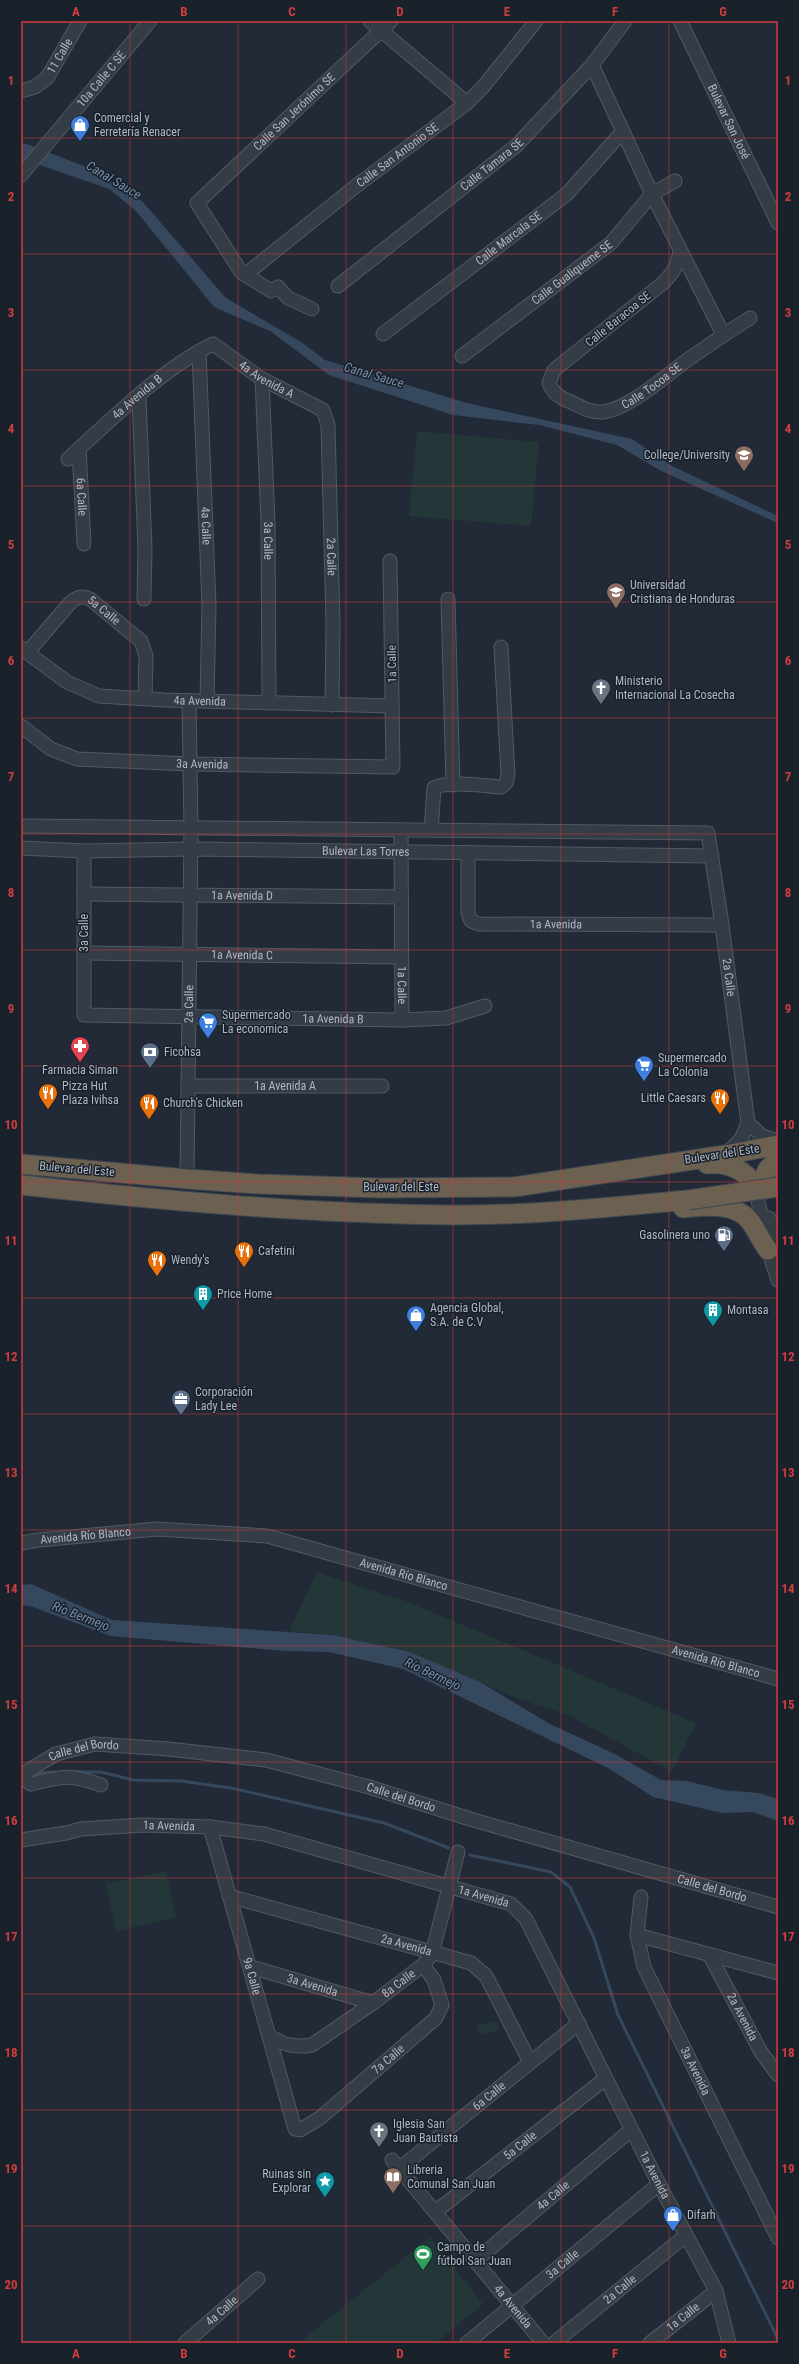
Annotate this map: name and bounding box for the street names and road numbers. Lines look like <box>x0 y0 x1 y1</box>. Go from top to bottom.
street label: 11 Calle <box>44 36 76 76</box>
street label: 10a Calle C SE <box>74 48 129 110</box>
street label: Calle San Jerónimo SE <box>251 70 338 153</box>
street label: Bulevar San José <box>705 82 753 162</box>
street label: Calle San Antonio SE <box>354 120 441 190</box>
street label: Calle Tamara SE <box>458 136 527 194</box>
street label: Calle Marcala SE <box>473 209 545 268</box>
street label: Calle Gualiqueme SE <box>529 237 615 308</box>
street label: Calle Baracoa SE <box>582 288 654 350</box>
street label: 4a Avenida A <box>236 358 296 401</box>
street label: Calle Tocoa SE <box>619 360 684 412</box>
street label: 4a Avenida B <box>109 372 165 422</box>
street label: 6a Calle <box>74 478 90 517</box>
street label: 4a Calle <box>198 507 214 546</box>
street label: 3a Calle <box>261 522 275 560</box>
street label: 2a Calle <box>324 538 339 576</box>
street label: 5a Calle <box>85 593 123 628</box>
street label: 1a Calle <box>385 644 399 683</box>
street label: 4a Avenida <box>174 693 226 709</box>
street label: 3a Avenida <box>176 756 229 772</box>
street label: Bulevar Las Torres <box>322 844 410 859</box>
street label: 1a Avenida D <box>211 888 273 903</box>
street label: 3a Calle <box>77 914 91 952</box>
street label: 1a Avenida <box>530 917 582 931</box>
street label: 1a Avenida C <box>211 948 273 962</box>
street label: 2a Calle <box>719 958 738 998</box>
street label: 1a Calle <box>395 966 409 1004</box>
street label: 2a Calle <box>182 984 196 1023</box>
street label: 1a Avenida B <box>302 1011 364 1026</box>
street label: 1a Avenida A <box>254 1079 316 1093</box>
street label: Bulevar del Este <box>684 1141 761 1167</box>
street label: Bulevar del Este <box>39 1159 116 1179</box>
street label: Bulevar del Este <box>363 1180 439 1194</box>
street label: Avenida Río Blanco <box>40 1524 131 1547</box>
street label: Avenida Río Blanco <box>358 1555 449 1593</box>
street label: Avenida Río Blanco <box>670 1643 761 1681</box>
street label: Calle del Bordo <box>46 1737 119 1764</box>
street label: Calle del Bordo <box>365 1780 437 1815</box>
street label: 1a Avenida <box>143 1818 195 1834</box>
street label: Calle del Bordo <box>676 1872 748 1905</box>
street label: 1a Avenida <box>457 1882 511 1910</box>
street label: 2a Avenida <box>379 1931 434 1959</box>
street label: 9a Calle <box>240 1956 264 1997</box>
street label: 8a Calle <box>379 1966 418 2001</box>
street label: 3a Avenida <box>285 1971 340 1999</box>
street label: 2a Avenida <box>724 1991 761 2043</box>
street label: 7a Calle <box>369 2041 407 2077</box>
street label: 3a Avenida <box>678 2045 713 2098</box>
street label: 6a Calle <box>470 2078 509 2113</box>
street label: 5a Calle <box>501 2128 540 2163</box>
street label: 1a Avenida <box>637 2149 673 2202</box>
street label: 4a Calle <box>534 2178 573 2213</box>
street label: 3a Calle <box>543 2246 582 2281</box>
street label: 2a Calle <box>601 2271 639 2307</box>
street label: 4a Avenida <box>491 2282 535 2331</box>
street label: 4a Calle <box>203 2293 241 2329</box>
street label: 1a Calle <box>664 2299 703 2334</box>

